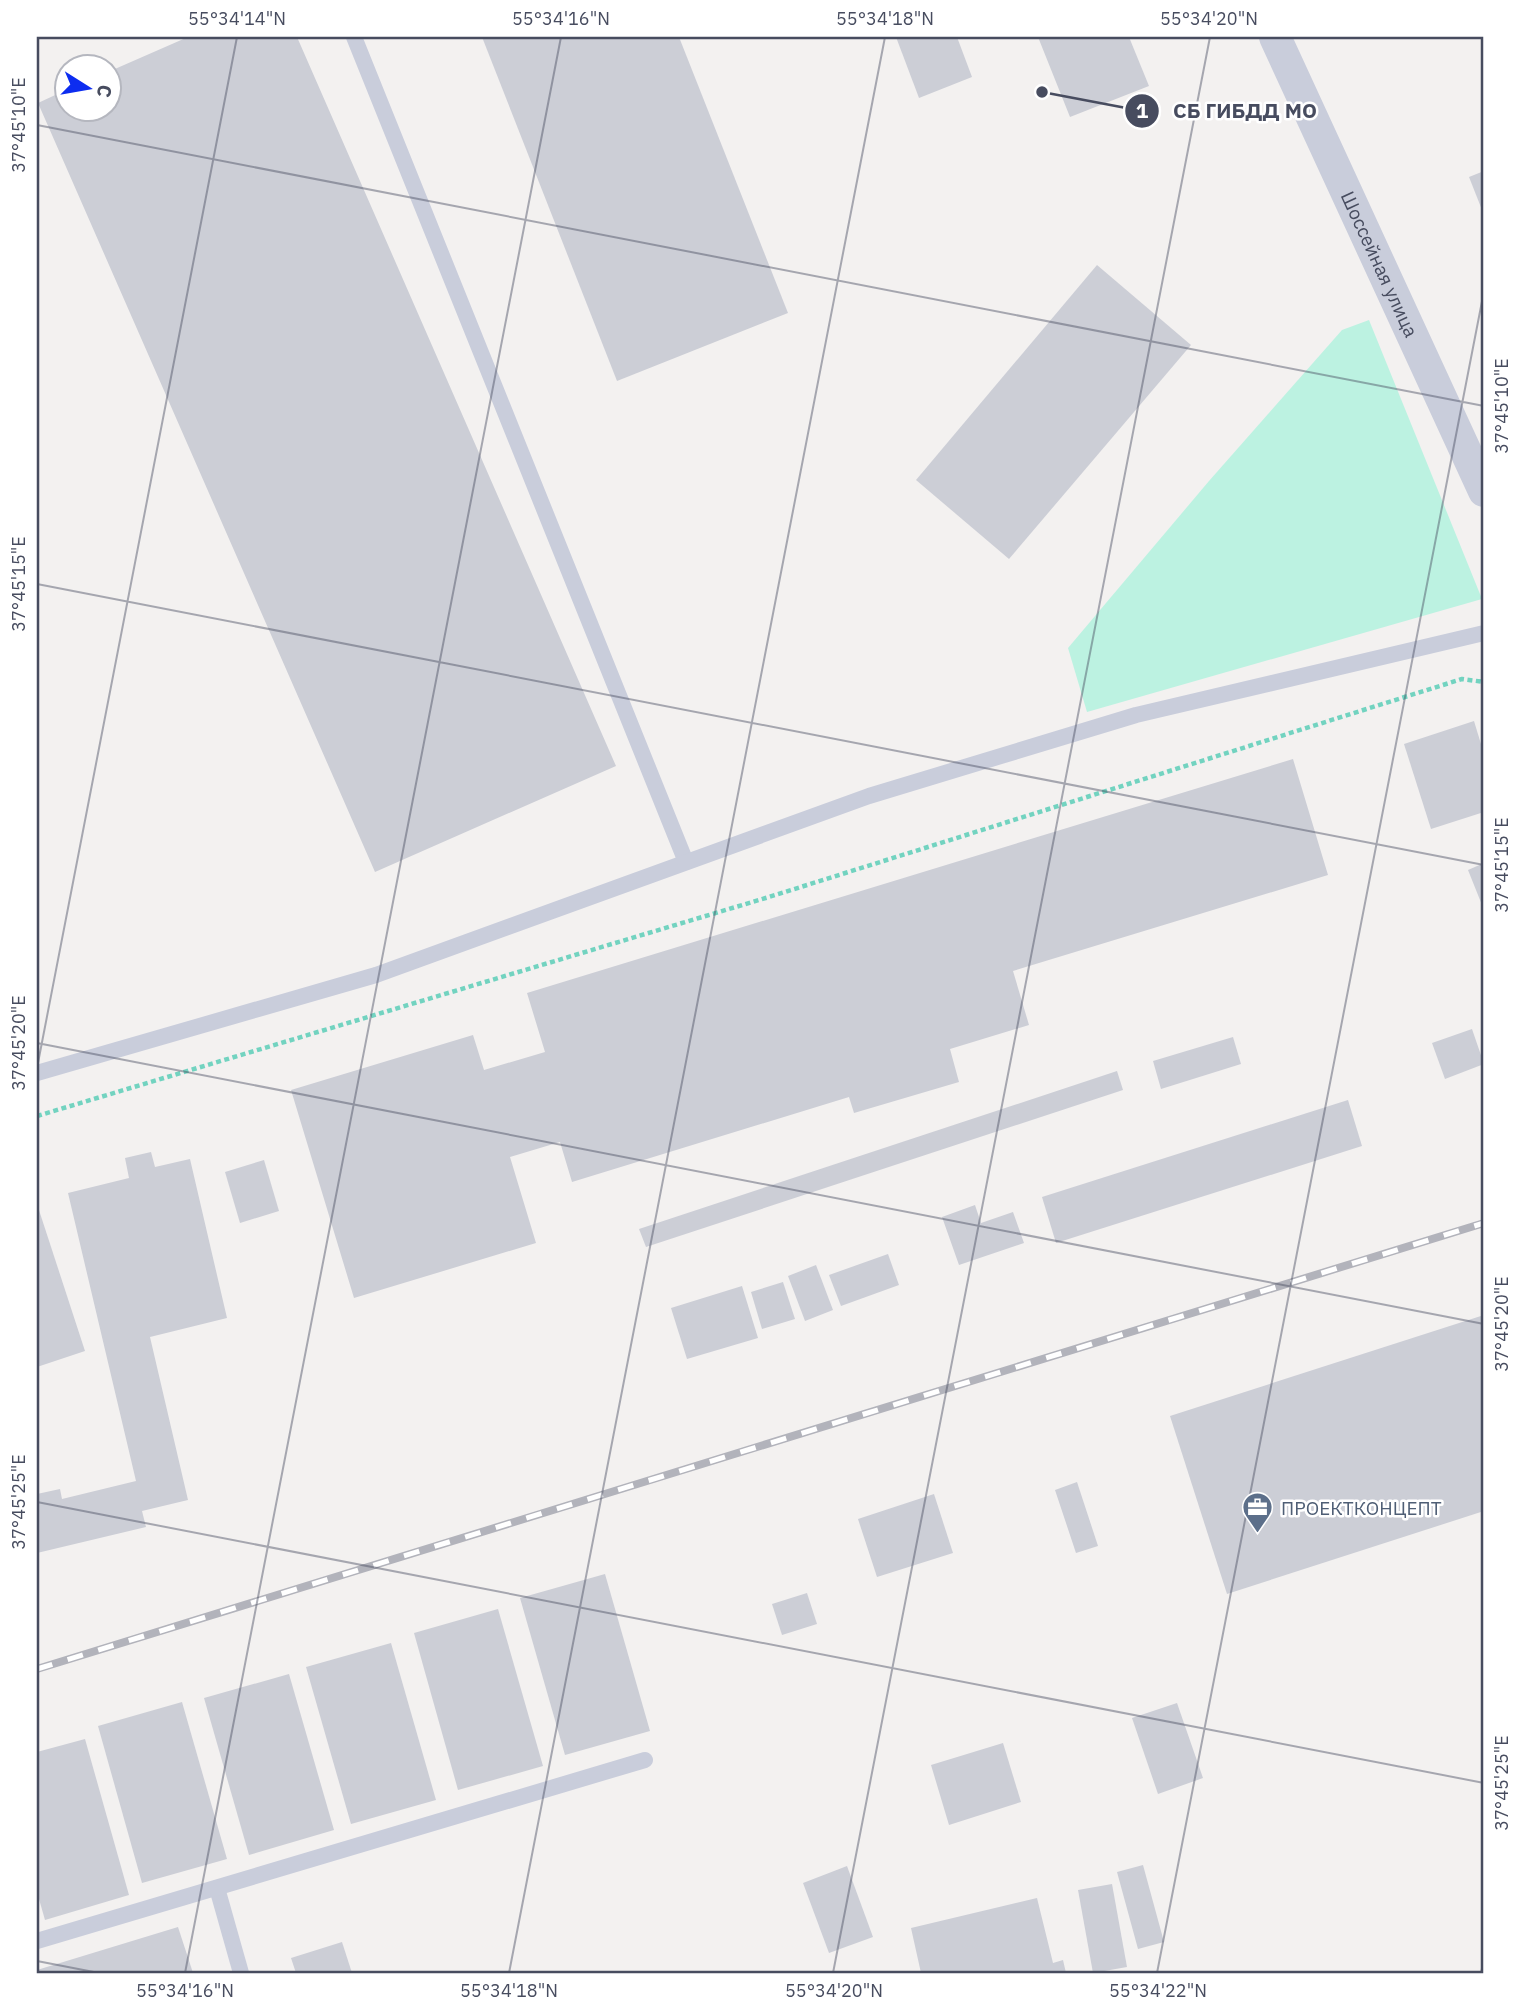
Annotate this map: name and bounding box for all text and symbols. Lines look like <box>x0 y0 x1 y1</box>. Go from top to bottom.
text: 55°34'14"N <box>188 7 286 30</box>
text: 55°34'16"N <box>512 7 610 30</box>
text: 55°34'18"N <box>836 7 934 30</box>
text: 55°34'20"N <box>1160 7 1258 30</box>
north arrow <box>52 52 122 122</box>
text: 37°45'10"E <box>7 77 30 173</box>
text: С <box>92 83 118 100</box>
callout: СБ ГИБДД МО <box>1124 90 1331 132</box>
text: 1 <box>1136 96 1149 124</box>
text: СБ ГИБДД МО <box>1173 96 1317 124</box>
street label: Шоссейная улица <box>1336 187 1423 341</box>
text: 37°45'10"E <box>1490 358 1513 454</box>
text: 37°45'15"E <box>7 536 30 632</box>
text: 37°45'15"E <box>1490 817 1513 913</box>
text: 37°45'20"E <box>7 995 30 1091</box>
text: 37°45'20"E <box>1490 1276 1513 1372</box>
text: 37°45'25"E <box>7 1454 30 1550</box>
office icon: ПРОЕКТКОНЦЕПТ <box>1241 1491 1275 1535</box>
place label: ПРОЕКТКОНЦЕПТ <box>1281 1496 1442 1520</box>
text: 37°45'25"E <box>1490 1735 1513 1831</box>
text: 55°34'16"N <box>136 1979 234 2002</box>
text: 55°34'18"N <box>460 1979 558 2002</box>
text: 55°34'20"N <box>785 1979 883 2002</box>
text: 55°34'22"N <box>1109 1979 1207 2002</box>

